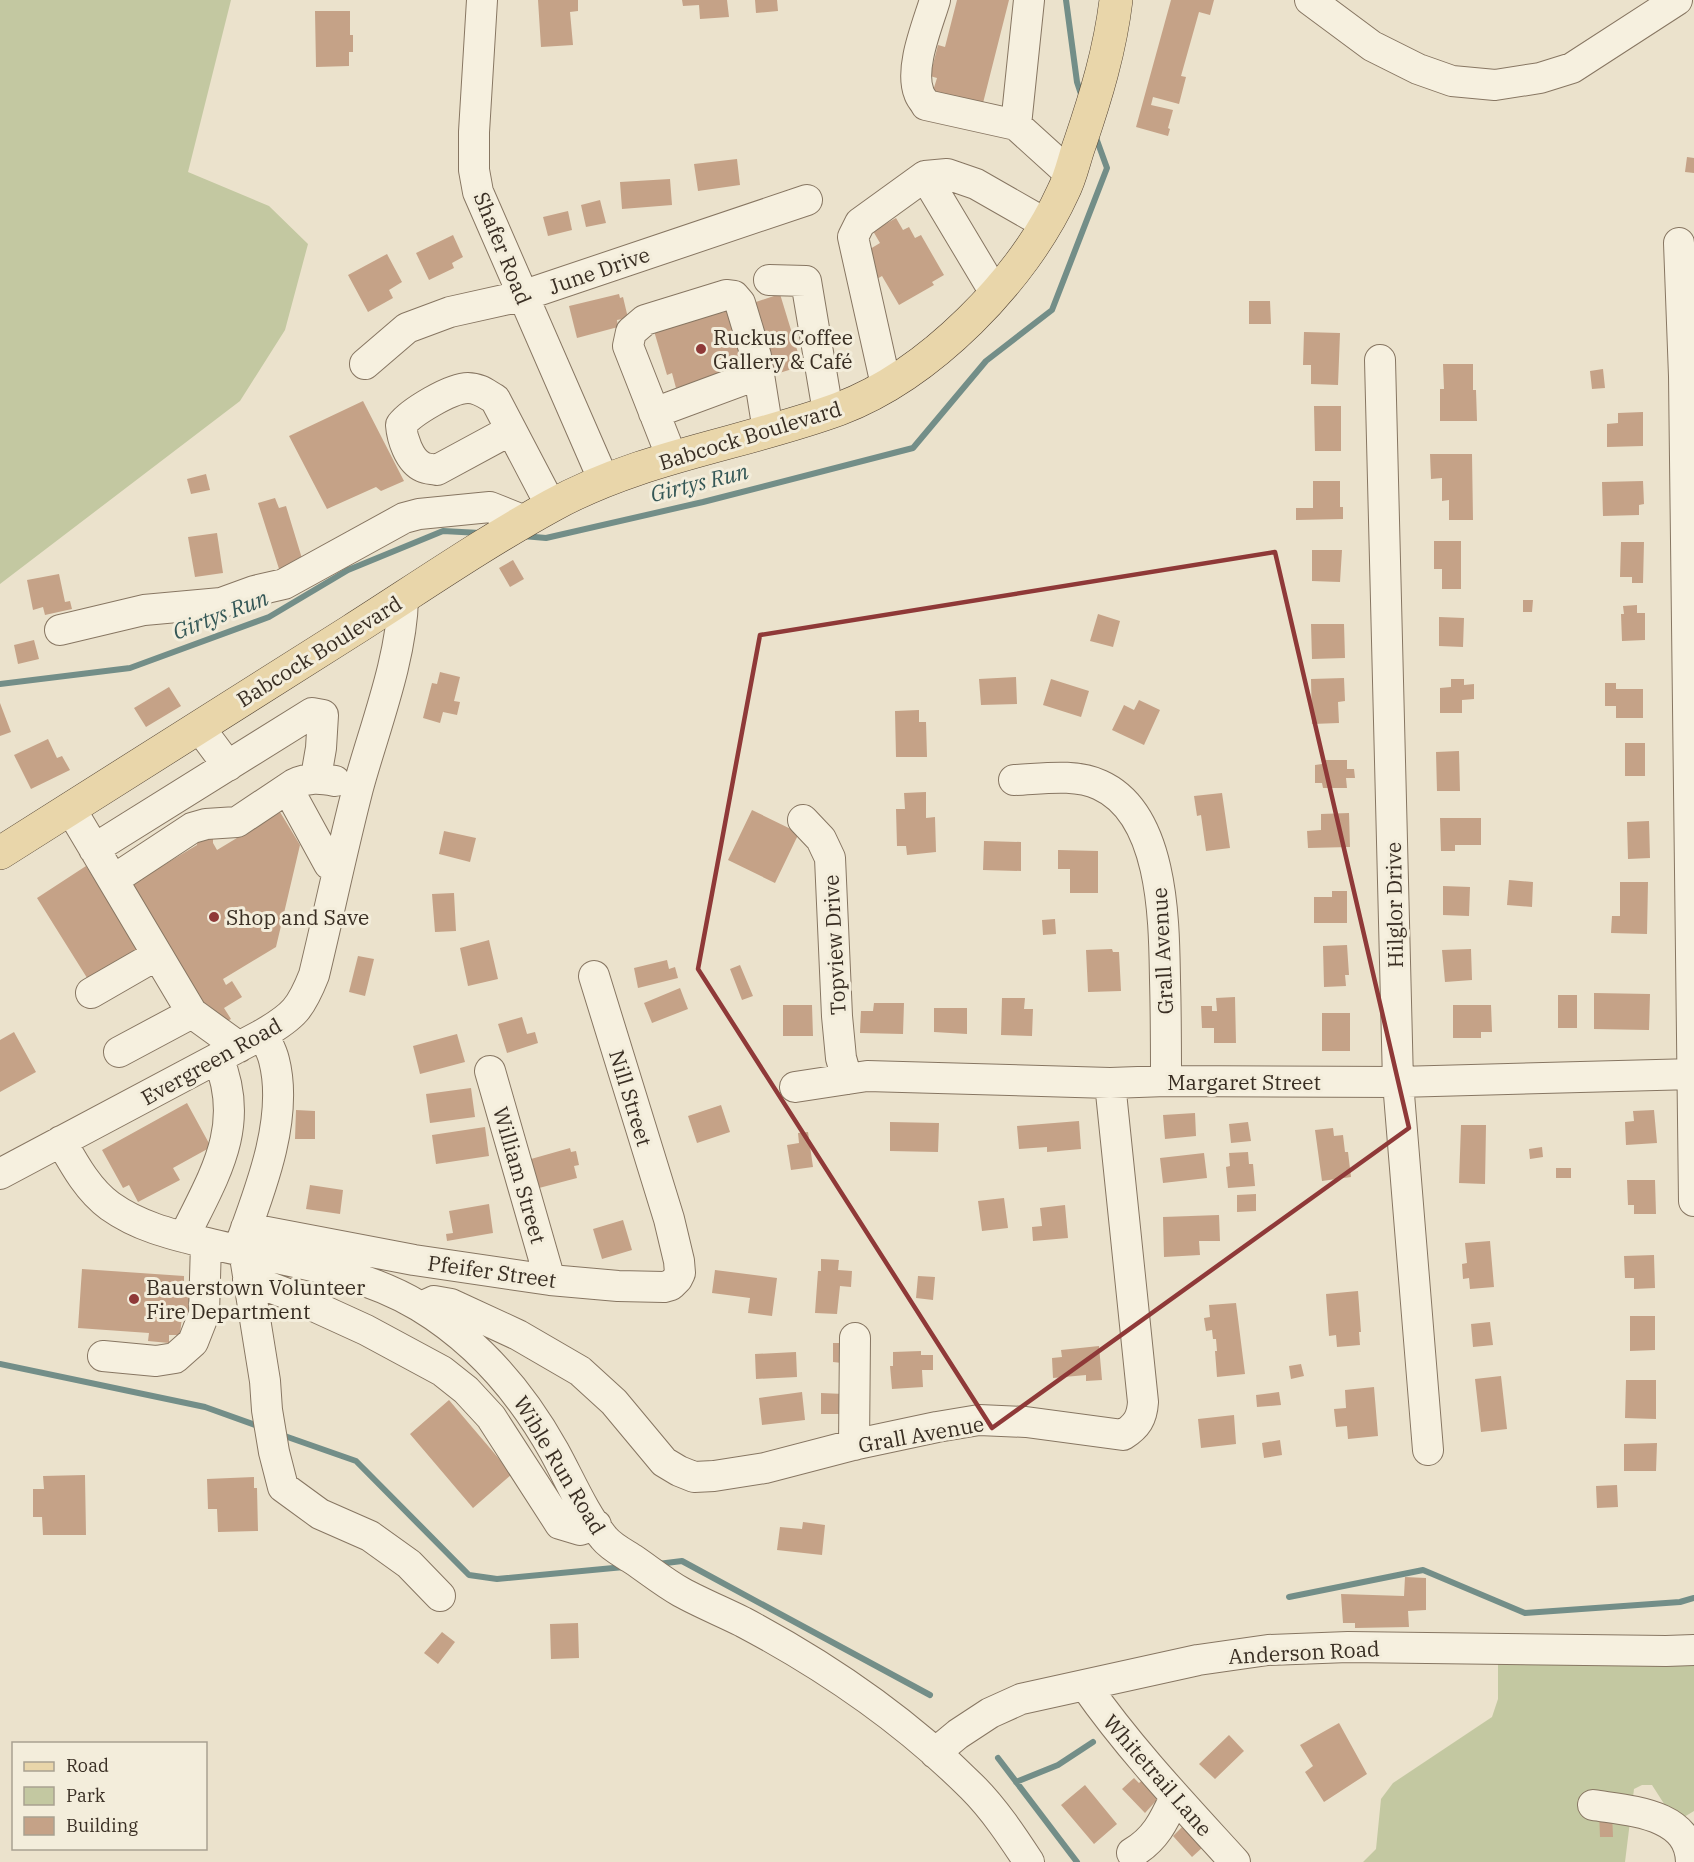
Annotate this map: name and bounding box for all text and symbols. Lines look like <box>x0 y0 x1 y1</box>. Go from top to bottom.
street label: Shafer Road <box>468 187 538 309</box>
street label: June Drive <box>545 240 653 300</box>
place label: Ruckus Coffee Gallery & Café <box>713 323 853 375</box>
marker: Ruckus Coffee Gallery & Café <box>694 342 708 356</box>
street label: Babcock Boulevard <box>655 394 845 476</box>
water label: Girtys Run <box>647 456 752 508</box>
water label: Girtys Run <box>168 582 272 645</box>
street label: Babcock Boulevard <box>231 589 407 713</box>
street label: Hilglor Drive <box>1379 842 1409 968</box>
street label: Topview Drive <box>816 874 852 1016</box>
street label: Grall Avenue <box>1145 887 1179 1015</box>
place label: Shop and Save <box>226 903 369 931</box>
marker: Shop and Save <box>207 910 221 924</box>
street label: Evergreen Road <box>136 1011 286 1111</box>
street label: Nill Street <box>603 1046 659 1150</box>
street label: Margaret Street <box>1167 1068 1321 1096</box>
street label: William Street <box>487 1103 553 1247</box>
street label: Pfeifer Street <box>426 1248 558 1294</box>
place label: Bauerstown Volunteer Fire Department <box>146 1273 366 1325</box>
marker: Bauerstown Volunteer Fire Department <box>127 1292 141 1306</box>
street label: Wible Run Road <box>508 1391 613 1540</box>
street label: Grall Avenue <box>856 1409 986 1459</box>
street label: Anderson Road <box>1228 1634 1381 1670</box>
street label: Whitetrail Lane <box>1097 1708 1219 1842</box>
legend <box>12 1742 207 1850</box>
text: Road <box>66 1754 109 1777</box>
text: Park <box>66 1784 106 1807</box>
text: Building <box>66 1814 138 1837</box>

